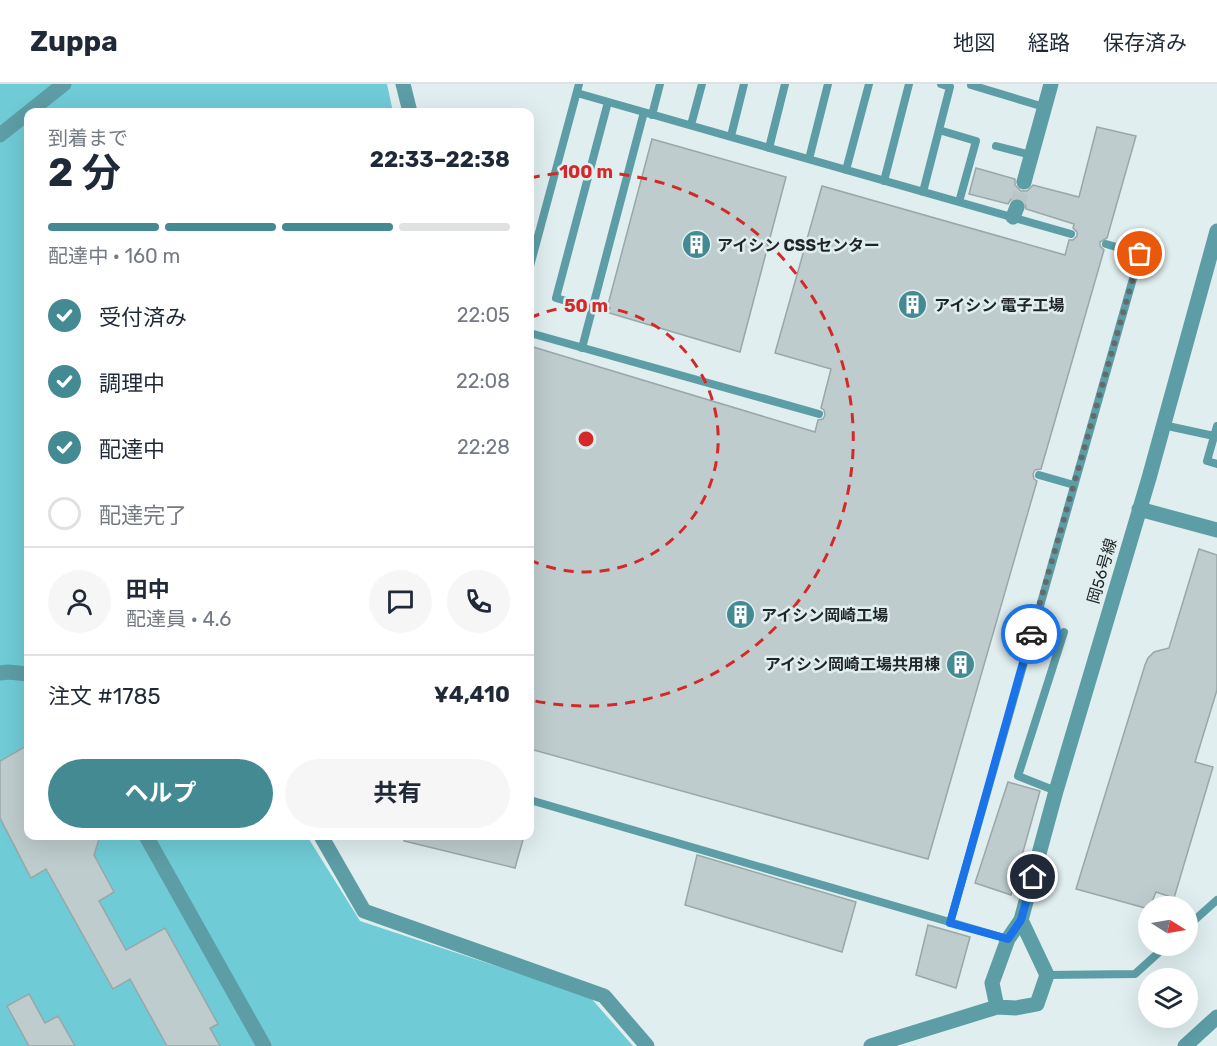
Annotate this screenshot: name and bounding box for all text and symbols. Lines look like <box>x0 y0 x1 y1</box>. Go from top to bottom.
text: Zuppa <box>30 25 118 58</box>
text: 地図 <box>953 30 995 55</box>
text: 経路 <box>1028 30 1070 55</box>
text: 保存済み <box>1103 30 1187 55</box>
text: 到着まで <box>48 126 128 150</box>
text: 22:33–22:38 <box>370 146 510 173</box>
text: 2 分 <box>48 150 121 196</box>
text: 100 m <box>559 161 613 183</box>
pin <box>1114 228 1165 279</box>
building icon: アイシン CSSセンター <box>680 229 712 261</box>
place label: アイシン CSSセンター <box>717 236 880 255</box>
icon: bag <box>1123 237 1156 270</box>
text: 配達中 · 160 m <box>48 244 180 268</box>
building icon: アイシン 電子工場 <box>897 289 929 321</box>
text: 50 m <box>564 295 608 317</box>
place label: アイシン 電子工場 <box>934 296 1065 315</box>
icon: check <box>48 299 81 332</box>
text: 22:05 <box>457 303 510 327</box>
text: 受付済み <box>99 304 187 331</box>
icon: check <box>48 365 81 398</box>
text: 22:08 <box>456 369 510 393</box>
text: 調理中 <box>99 370 165 397</box>
centre of rings <box>576 429 596 449</box>
icon: check <box>48 431 81 464</box>
text: 22:28 <box>457 435 510 459</box>
text: 配達中 <box>99 436 165 463</box>
text: 配達完了 <box>99 502 187 529</box>
street label: 岡56号線 <box>1084 536 1120 606</box>
button: person <box>48 570 111 633</box>
button: chat <box>369 570 432 633</box>
button: phone <box>447 570 510 633</box>
text: 田中 <box>126 576 170 603</box>
building icon: アイシン岡崎工場 <box>724 599 756 631</box>
courier <box>1001 604 1061 664</box>
place label: アイシン岡崎工場 <box>761 606 888 625</box>
text: 配達員 · 4.6 <box>126 607 231 631</box>
icon: car <box>1015 618 1048 651</box>
building icon: アイシン岡崎工場共用棟 <box>945 648 977 680</box>
place label: アイシン岡崎工場共用棟 <box>765 655 940 674</box>
text: ¥4,410 <box>434 681 510 708</box>
text: 注文 #1785 <box>48 683 161 710</box>
button: ヘルプ <box>48 759 273 828</box>
button: 共有 <box>285 759 510 828</box>
pin <box>1007 851 1058 902</box>
icon: home <box>1016 860 1049 893</box>
north arrow <box>1138 896 1198 956</box>
map controls <box>1138 896 1198 1028</box>
button: layers <box>1138 968 1198 1028</box>

